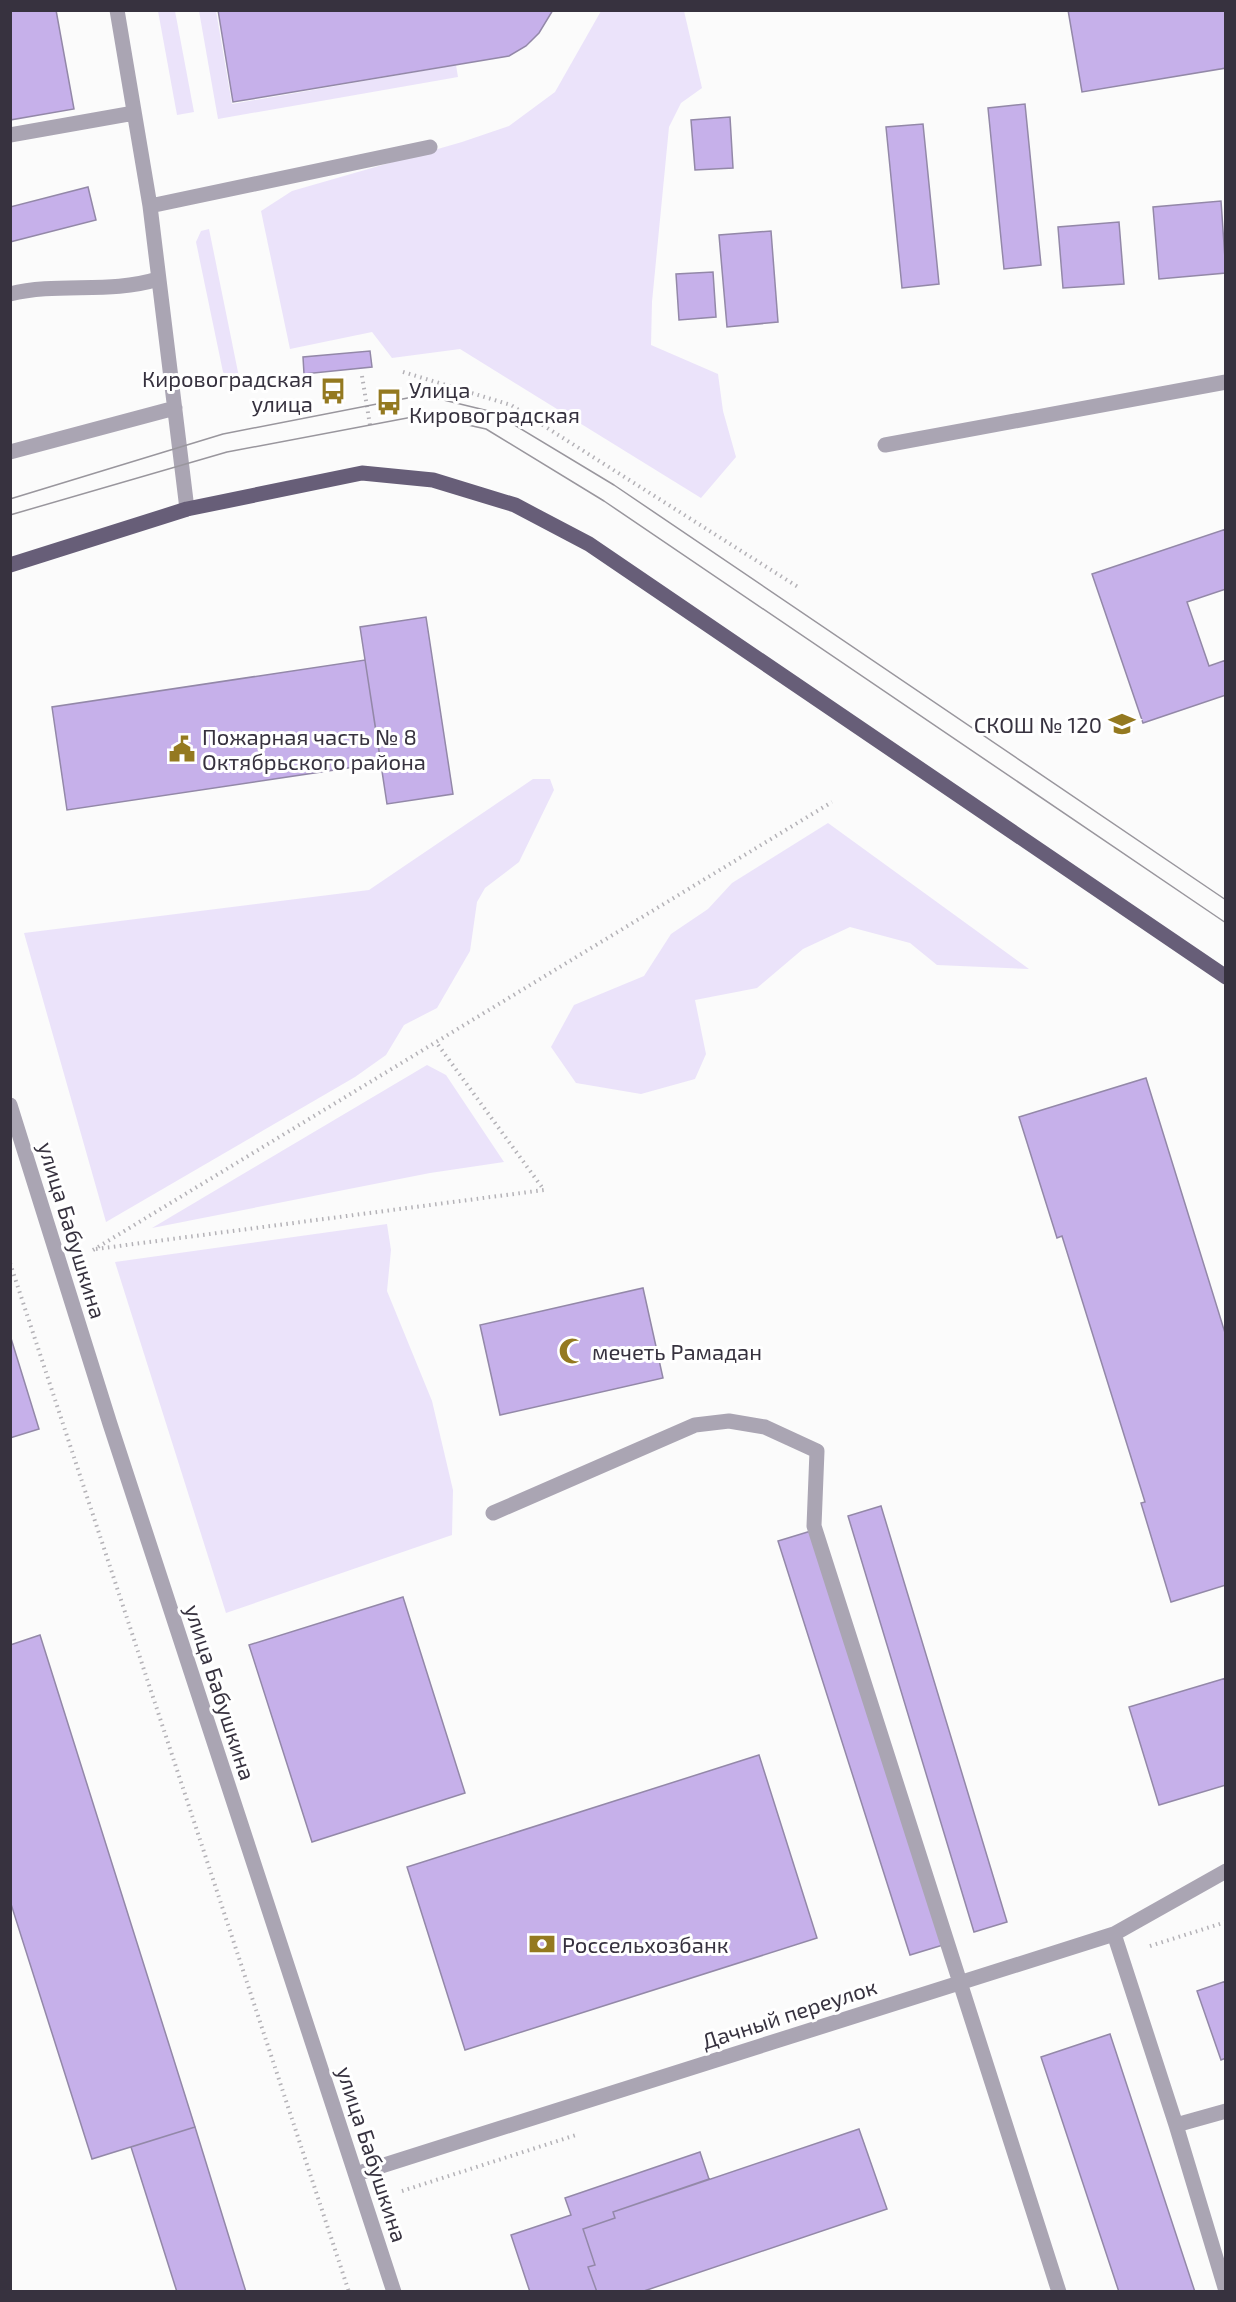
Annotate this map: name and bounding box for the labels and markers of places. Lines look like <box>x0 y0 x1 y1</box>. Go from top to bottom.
place label: Кировоградская улица <box>142 365 313 417</box>
bus stop icon: Кировоградская улица <box>318 376 348 406</box>
place label: Улица Кировоградская <box>409 376 580 427</box>
bus stop icon: Улица Кировоградская <box>374 387 404 417</box>
school or university icon: СКОШ № 120 <box>1107 709 1137 739</box>
place label: СКОШ № 120 <box>974 711 1102 737</box>
place label: Пожарная часть № 8 Октябрьского района <box>202 723 426 774</box>
public building icon: Пожарная часть № 8 Октябрьского района <box>167 734 197 764</box>
mosque icon: мечеть Рамадан <box>557 1336 587 1366</box>
place label: мечеть Рамадан <box>592 1338 762 1364</box>
bank icon: Россельхозбанк <box>527 1929 557 1959</box>
place label: Россельхозбанк <box>562 1931 729 1957</box>

